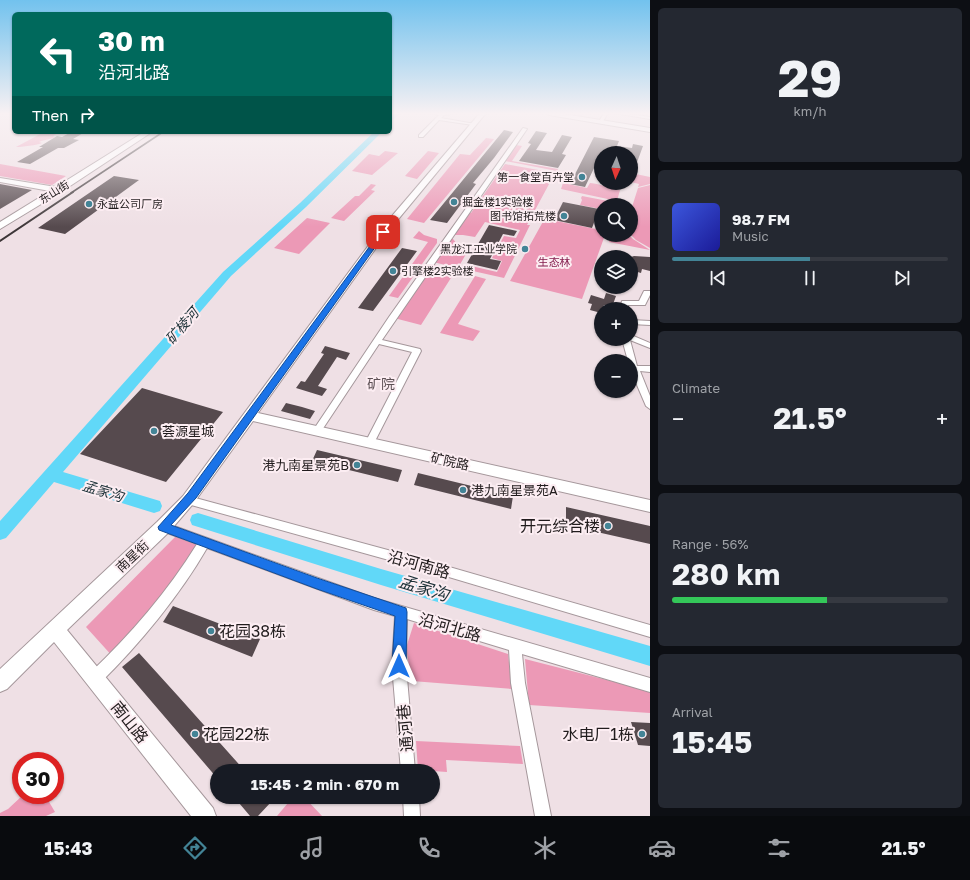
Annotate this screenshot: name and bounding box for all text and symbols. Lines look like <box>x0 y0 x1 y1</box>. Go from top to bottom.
text: 30 m <box>98 24 165 57</box>
icon: left <box>32 28 84 80</box>
text: 29 <box>778 46 842 108</box>
text: 沿河北路 <box>98 61 170 83</box>
text: km/h <box>793 103 827 119</box>
icon: right <box>76 104 98 126</box>
text: Then <box>32 106 68 124</box>
north arrow <box>594 146 638 190</box>
map controls <box>594 146 638 398</box>
place label: 第一食堂百卉堂 <box>497 170 574 183</box>
marker: 第一食堂百卉堂 <box>577 172 587 182</box>
street label: 东山街 <box>36 177 71 206</box>
place label: 掘金楼1实验楼 <box>462 195 533 208</box>
place label: 永益公司厂房 <box>97 197 163 210</box>
marker: 掘金楼1实验楼 <box>449 197 459 207</box>
button: search <box>594 198 638 242</box>
marker: 永益公司厂房 <box>84 199 94 209</box>
place label: 图书馆拓荒楼 <box>490 209 556 222</box>
text: 98.7 FM <box>732 210 790 228</box>
marker: 图书馆拓荒楼 <box>559 211 569 221</box>
pin <box>366 215 400 249</box>
icon: arrive <box>372 221 394 243</box>
text: Music <box>732 228 769 244</box>
place label: 黑龙江工业学院 <box>440 242 517 255</box>
marker: 黑龙江工业学院 <box>520 244 530 254</box>
button: layers <box>594 250 638 294</box>
park label: 生态林 <box>538 255 571 268</box>
place label: 引擎楼2实验楼 <box>401 264 473 277</box>
marker: 引擎楼2实验楼 <box>388 266 398 276</box>
icon: previous <box>707 267 729 289</box>
icon: pause <box>799 267 821 289</box>
icon: next <box>891 267 913 289</box>
water label: 矿棱河 <box>161 302 204 347</box>
button: + <box>594 302 638 346</box>
button: − <box>594 354 638 398</box>
district label: 矿院 <box>367 375 395 392</box>
text: Climate <box>672 380 720 396</box>
text: 21.5° <box>773 400 847 436</box>
text: − <box>672 405 684 432</box>
text: + <box>936 405 948 432</box>
place label: 荟源星城 <box>162 423 214 439</box>
marker: 荟源星城 <box>149 426 159 436</box>
street label: 矿院路 <box>429 449 471 473</box>
place label: 港九南星景苑B <box>262 457 349 473</box>
marker: 港九南星景苑B <box>352 460 362 470</box>
water label: 孟家沟 <box>81 476 128 505</box>
place label: 港九南星景苑A <box>471 482 558 498</box>
marker: 港九南星景苑A <box>458 485 468 495</box>
place label: 开元综合楼 <box>520 516 600 536</box>
marker: 开元综合楼 <box>603 521 613 531</box>
text: Range · 56% <box>672 536 748 552</box>
street label: 南星街 <box>112 537 152 575</box>
street label: 沿河南路 <box>385 546 453 582</box>
text: 280 km <box>672 556 780 592</box>
water label: 孟家沟 <box>397 570 454 606</box>
street label: 沿河北路 <box>416 609 484 645</box>
place label: 花园38栋 <box>219 621 286 641</box>
marker: 花园38栋 <box>206 626 216 636</box>
position arrow <box>378 645 420 687</box>
street label: 南山路 <box>107 697 153 747</box>
street label: 通河巷 <box>393 703 417 753</box>
text: Arrival <box>672 704 713 720</box>
place label: 花园22栋 <box>203 724 270 744</box>
place label: 水电厂1栋 <box>562 724 634 744</box>
text: 15:45 <box>672 724 752 760</box>
marker: 花园22栋 <box>190 729 200 739</box>
marker: 水电厂1栋 <box>637 729 647 739</box>
speed limit sign: 30 <box>12 752 64 804</box>
text: 15:45 · 2 min · 670 m <box>251 775 399 793</box>
icon: directions <box>181 834 209 862</box>
icon: music <box>298 834 326 862</box>
icon: phone <box>415 834 443 862</box>
icon: climate <box>531 834 559 862</box>
icon: car <box>648 834 676 862</box>
icon: filters <box>765 834 793 862</box>
text: 15:43 <box>44 837 93 859</box>
text: 21.5° <box>882 837 926 859</box>

